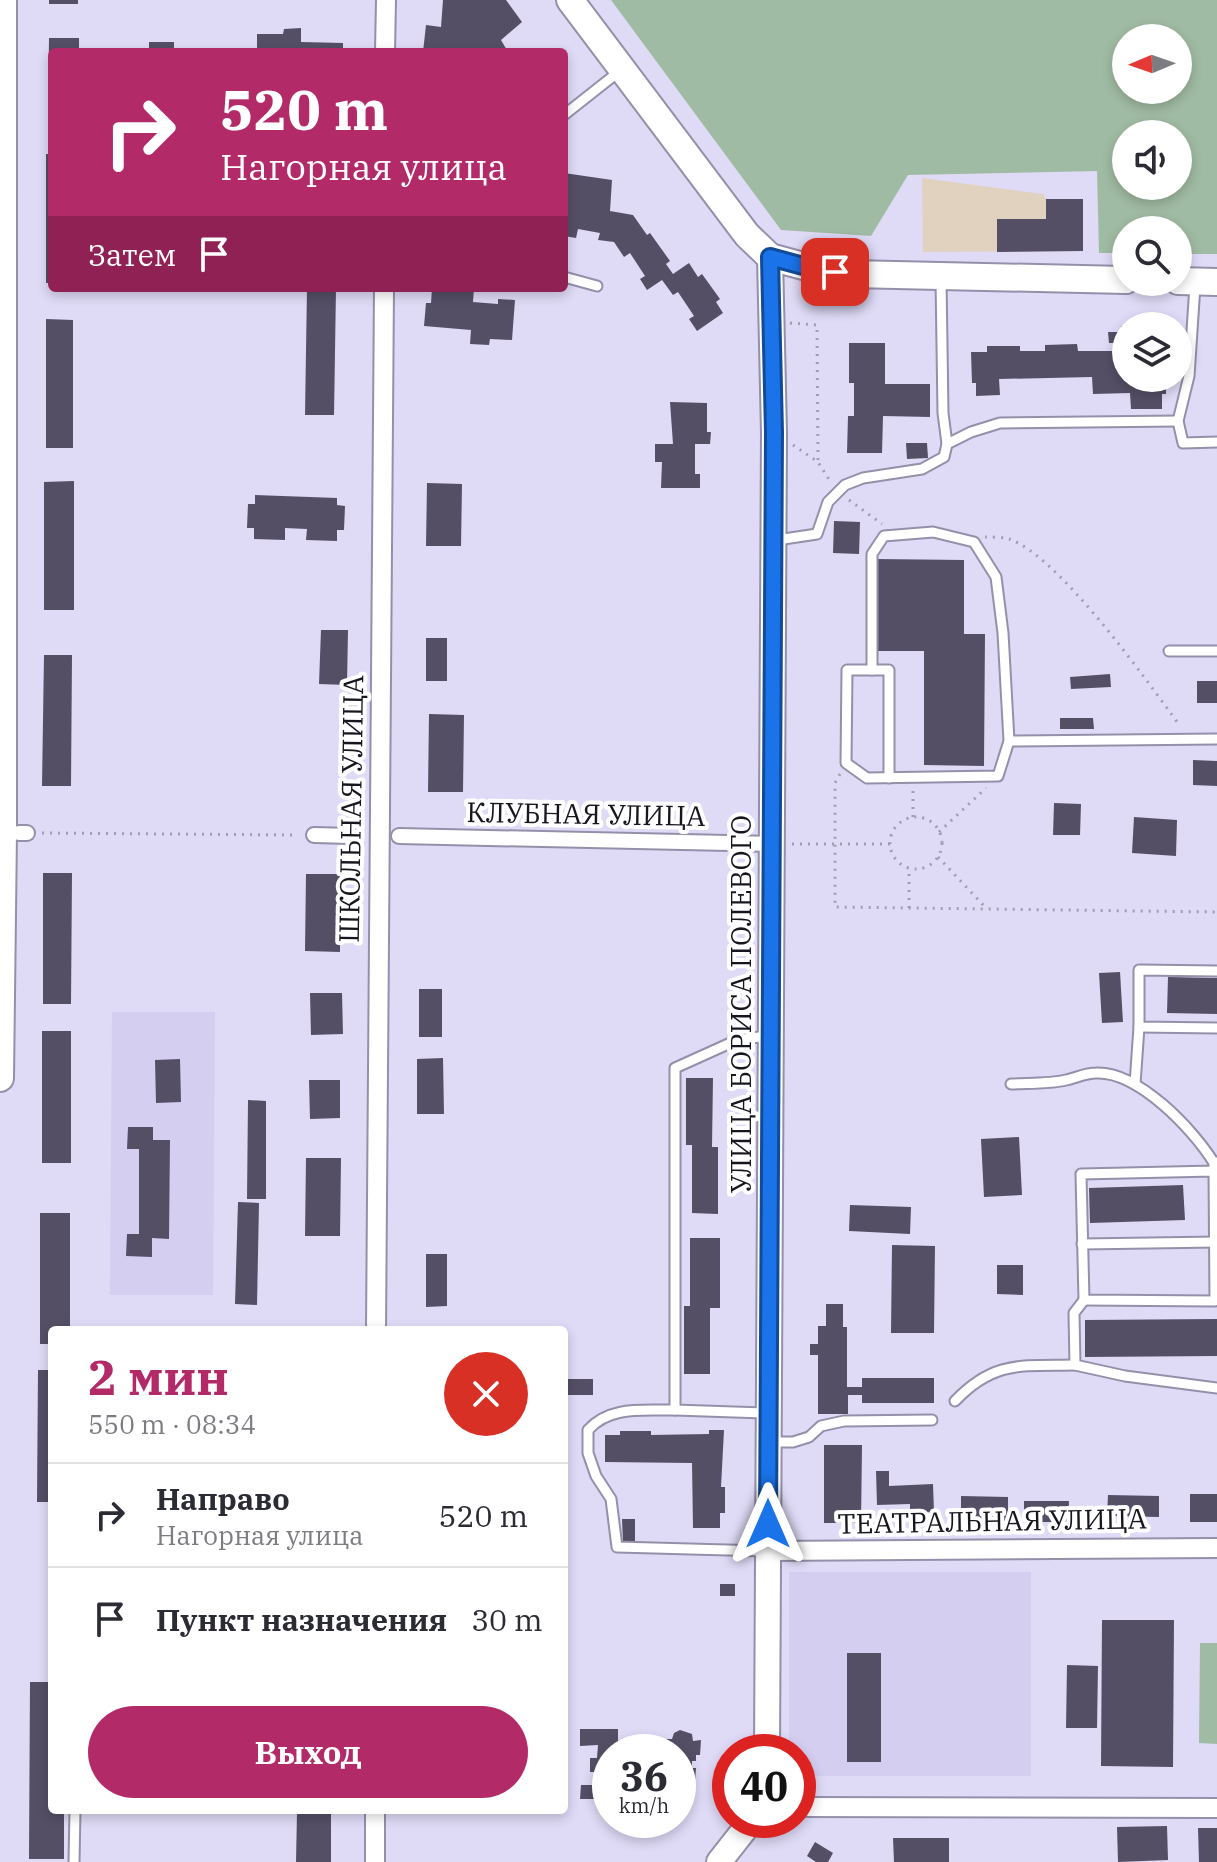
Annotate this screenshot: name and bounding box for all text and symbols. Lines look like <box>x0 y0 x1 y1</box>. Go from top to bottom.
north arrow <box>1112 24 1192 104</box>
map controls <box>1112 24 1192 392</box>
text: 520 m <box>220 73 388 145</box>
icon: right <box>88 80 192 184</box>
button: sound <box>1112 120 1192 200</box>
text: Нагорная улица <box>220 143 507 190</box>
button: search <box>1112 216 1192 296</box>
icon: arrive <box>192 232 236 276</box>
text: Затем <box>88 235 176 274</box>
pin <box>801 238 869 306</box>
icon: arrive <box>813 250 857 294</box>
button: layers <box>1112 312 1192 392</box>
street label: ШКОЛЬНАЯ УЛИЦА <box>330 675 371 943</box>
street label: КЛУБНАЯ УЛИЦА <box>466 793 706 834</box>
street label: УЛИЦА БОРИСА ПОЛЕВОГО <box>722 815 759 1193</box>
text: 2 мин <box>88 1346 229 1408</box>
button: close <box>444 1352 528 1436</box>
text: 550 m · 08:34 <box>88 1407 256 1441</box>
text: Направо <box>156 1479 290 1518</box>
position arrow <box>726 1482 810 1566</box>
icon: right <box>88 1493 132 1537</box>
text: 520 m <box>438 1496 528 1535</box>
street label: ТЕАТРАЛЬНАЯ УЛИЦА <box>837 1499 1147 1542</box>
text: Нагорная улица <box>156 1518 363 1552</box>
icon: arrive <box>88 1597 132 1641</box>
text: Пункт назначения <box>156 1600 447 1639</box>
text: 30 m <box>471 1600 543 1639</box>
button: Выход <box>88 1706 528 1798</box>
speed limit sign: 40 <box>712 1734 816 1838</box>
text: 36 <box>620 1750 668 1802</box>
text: km/h <box>619 1792 669 1819</box>

